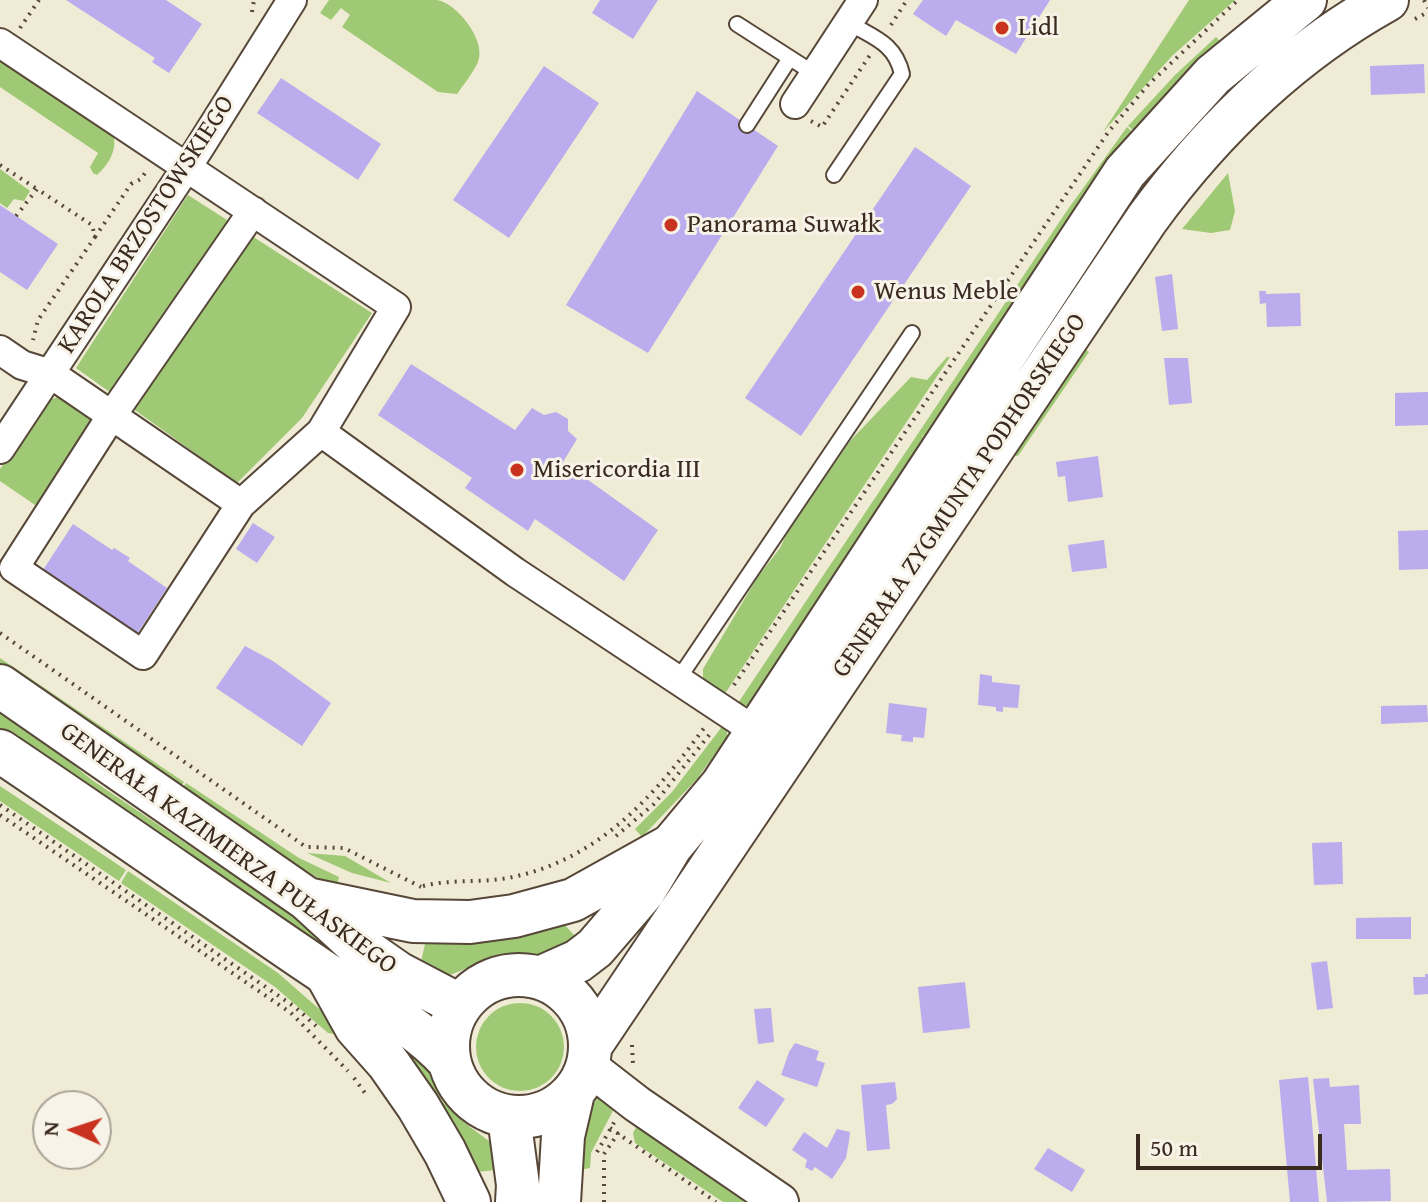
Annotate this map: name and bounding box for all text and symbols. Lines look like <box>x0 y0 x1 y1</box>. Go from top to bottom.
place label: Lidl <box>1018 12 1059 44</box>
marker: Lidl <box>993 19 1011 37</box>
street label: KAROLA BRZOSTOWSKIEGO <box>52 90 242 360</box>
place label: Panorama Suwałk <box>687 209 881 241</box>
marker: Panorama Suwałk <box>662 216 680 234</box>
place label: Wenus Meble <box>874 276 1018 308</box>
marker: Wenus Meble <box>849 283 867 301</box>
street label: GENERAŁA ZYGMUNTA PODHORSKIEGO <box>826 308 1094 684</box>
place label: Misericordia III <box>533 454 701 486</box>
marker: Misericordia III <box>508 461 526 479</box>
street label: GENERAŁA KAZIMIERZA PUŁASKIEGO <box>53 716 403 982</box>
north arrow <box>32 1090 112 1170</box>
scale bar <box>1140 1118 1326 1168</box>
text: N <box>34 1121 66 1137</box>
text: 50 m <box>1150 1130 1198 1165</box>

